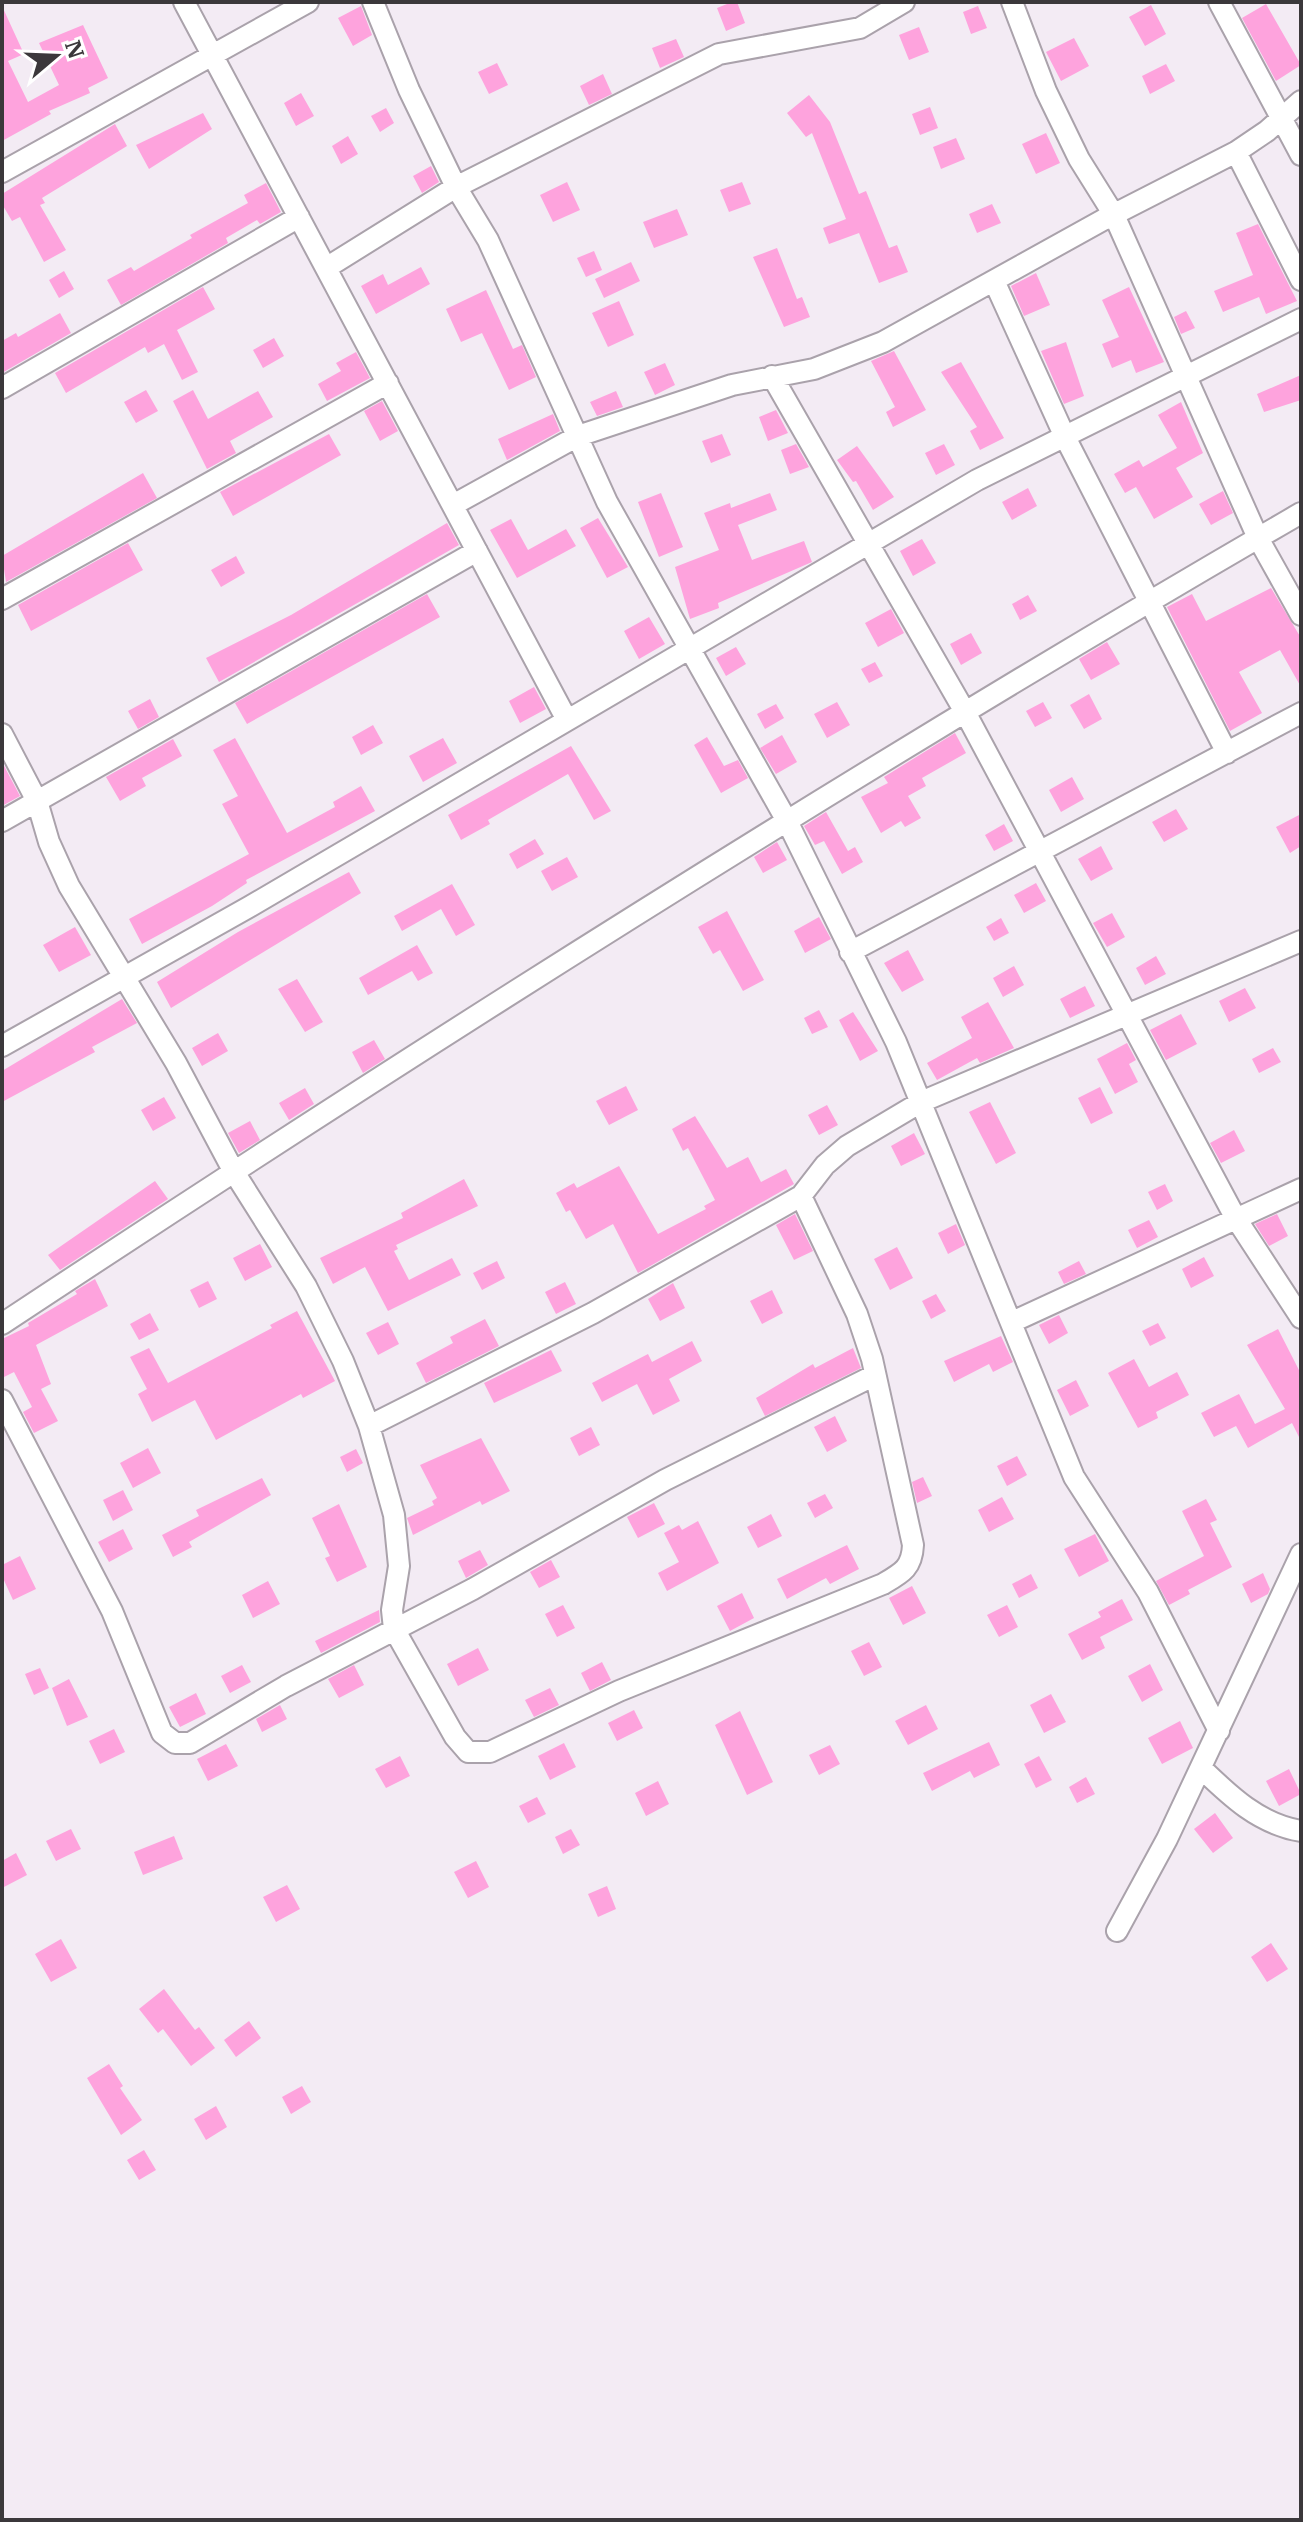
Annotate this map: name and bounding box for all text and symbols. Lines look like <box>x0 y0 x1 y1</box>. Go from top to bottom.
north arrow <box>16 16 96 96</box>
text: N <box>59 36 92 62</box>

